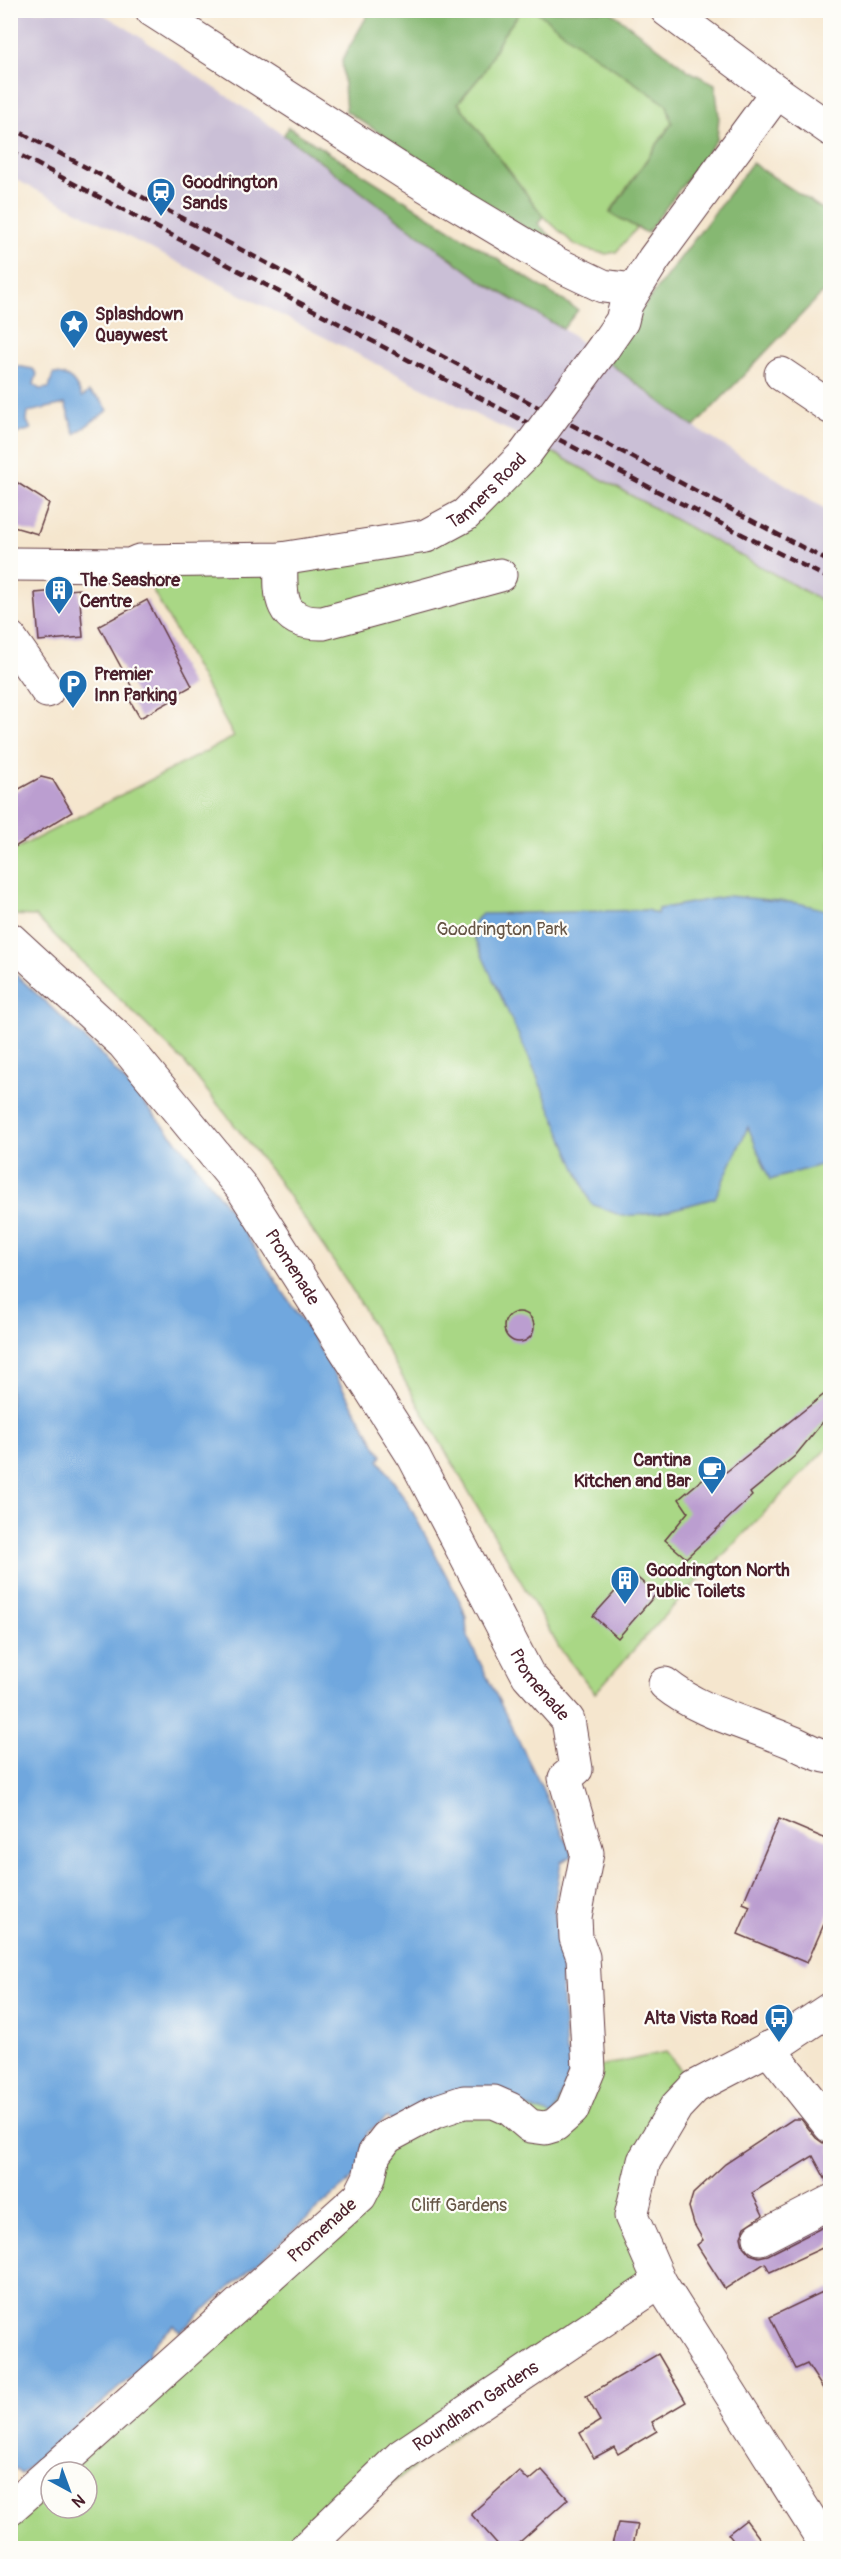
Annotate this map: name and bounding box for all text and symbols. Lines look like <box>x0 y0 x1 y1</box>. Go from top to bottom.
place label: Goodrington Sands <box>182 171 278 215</box>
station icon: Goodrington Sands <box>145 176 177 218</box>
place label: Splashdown Quaywest <box>95 303 183 347</box>
place icon: Splashdown Quaywest <box>58 308 90 350</box>
street label: Tanners Road <box>443 448 532 535</box>
place label: The Seashore Centre <box>79 569 181 613</box>
building icon: The Seashore Centre <box>43 574 75 616</box>
place label: Premier Inn Parking <box>94 663 177 707</box>
parking icon: Premier Inn Parking <box>57 668 89 710</box>
park label: Goodrington Park <box>436 918 568 941</box>
street label: Promenade <box>259 1225 325 1310</box>
place label: Cantina Kitchen and Bar <box>574 1449 692 1493</box>
cafe icon: Cantina Kitchen and Bar <box>696 1454 728 1496</box>
place label: Goodrington North Public Toilets <box>646 1559 790 1603</box>
building icon: Goodrington North Public Toilets <box>609 1564 641 1606</box>
street label: Promenade <box>504 1645 574 1726</box>
bus stop icon: Alta Vista Road <box>763 2002 795 2044</box>
place label: Alta Vista Road <box>644 2007 758 2030</box>
street label: Promenade <box>283 2193 362 2268</box>
park label: Cliff Gardens <box>411 2194 507 2217</box>
street label: Roundham Gardens <box>408 2356 543 2457</box>
north arrow <box>39 2460 99 2520</box>
text: N <box>67 2489 89 2512</box>

